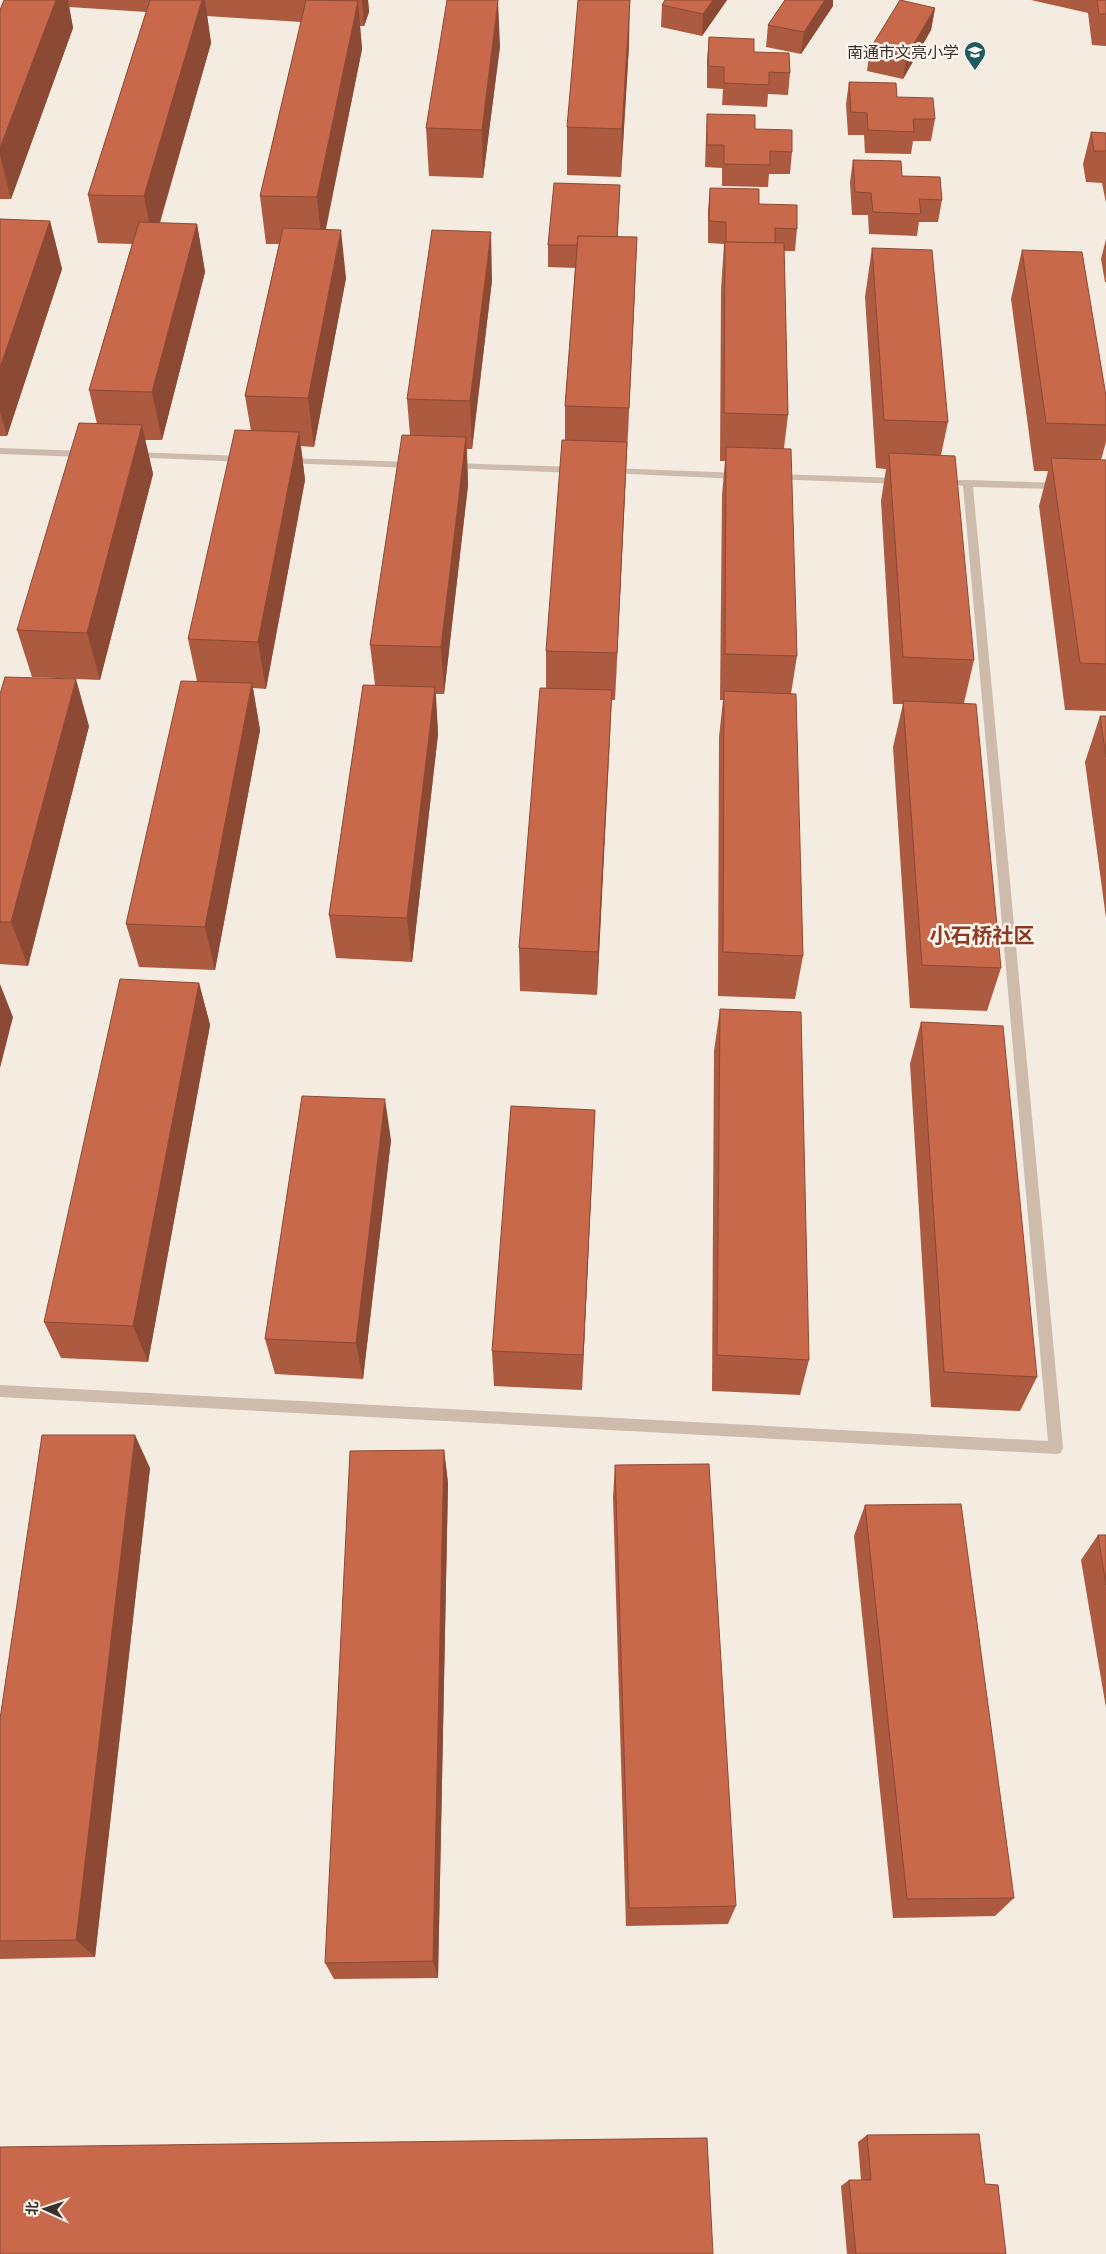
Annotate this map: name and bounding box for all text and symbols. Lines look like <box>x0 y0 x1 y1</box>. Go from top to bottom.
school or university icon: 南通市文亮小学 <box>963 40 987 71</box>
place label: 南通市文亮小学 <box>847 42 959 61</box>
district label: 小石桥社区 <box>930 922 1035 947</box>
north arrow <box>20 2184 70 2234</box>
text: 北 <box>23 2201 40 2216</box>

